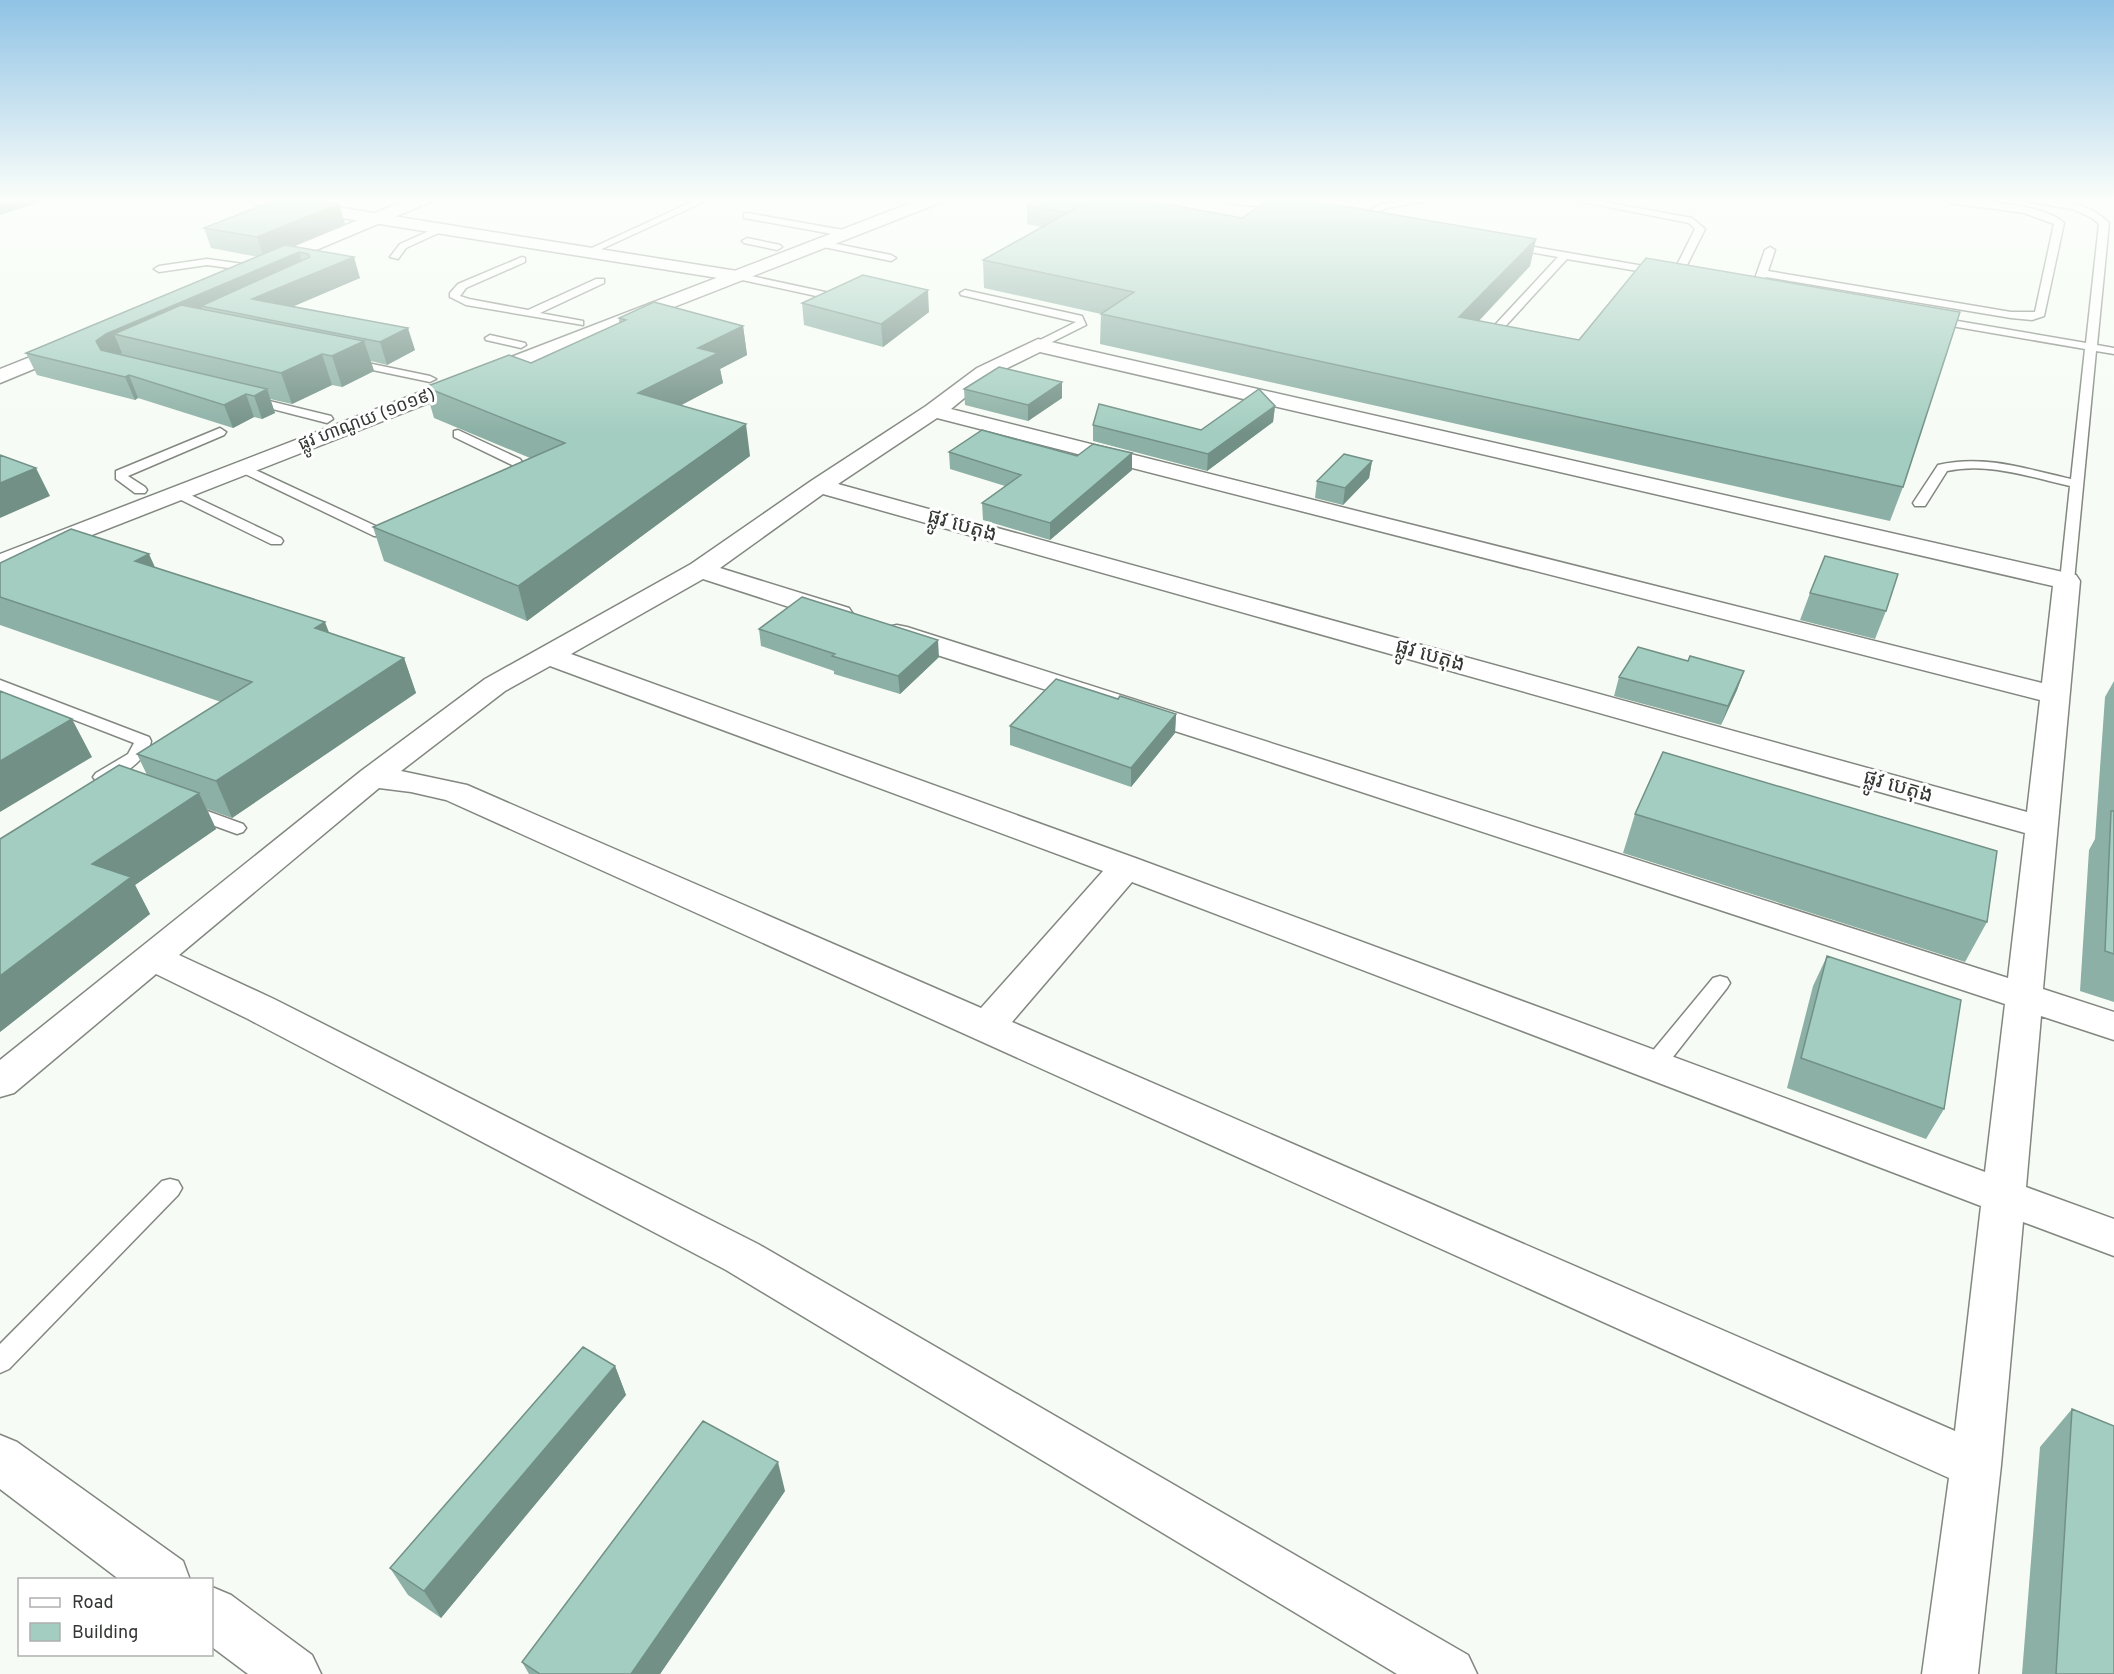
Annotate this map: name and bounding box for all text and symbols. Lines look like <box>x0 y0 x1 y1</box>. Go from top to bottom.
street label: ផ្លូវ ហាណូយ (១០១៩) <box>295 383 440 460</box>
street label: ផ្លូវ បេតុង <box>923 503 1000 553</box>
street label: ផ្លូវ បេតុង <box>1391 633 1468 683</box>
street label: ផ្លូវ បេតុង <box>1859 764 1936 814</box>
legend <box>18 1578 213 1656</box>
text: Road <box>72 1592 114 1615</box>
text: Building <box>72 1622 138 1645</box>

